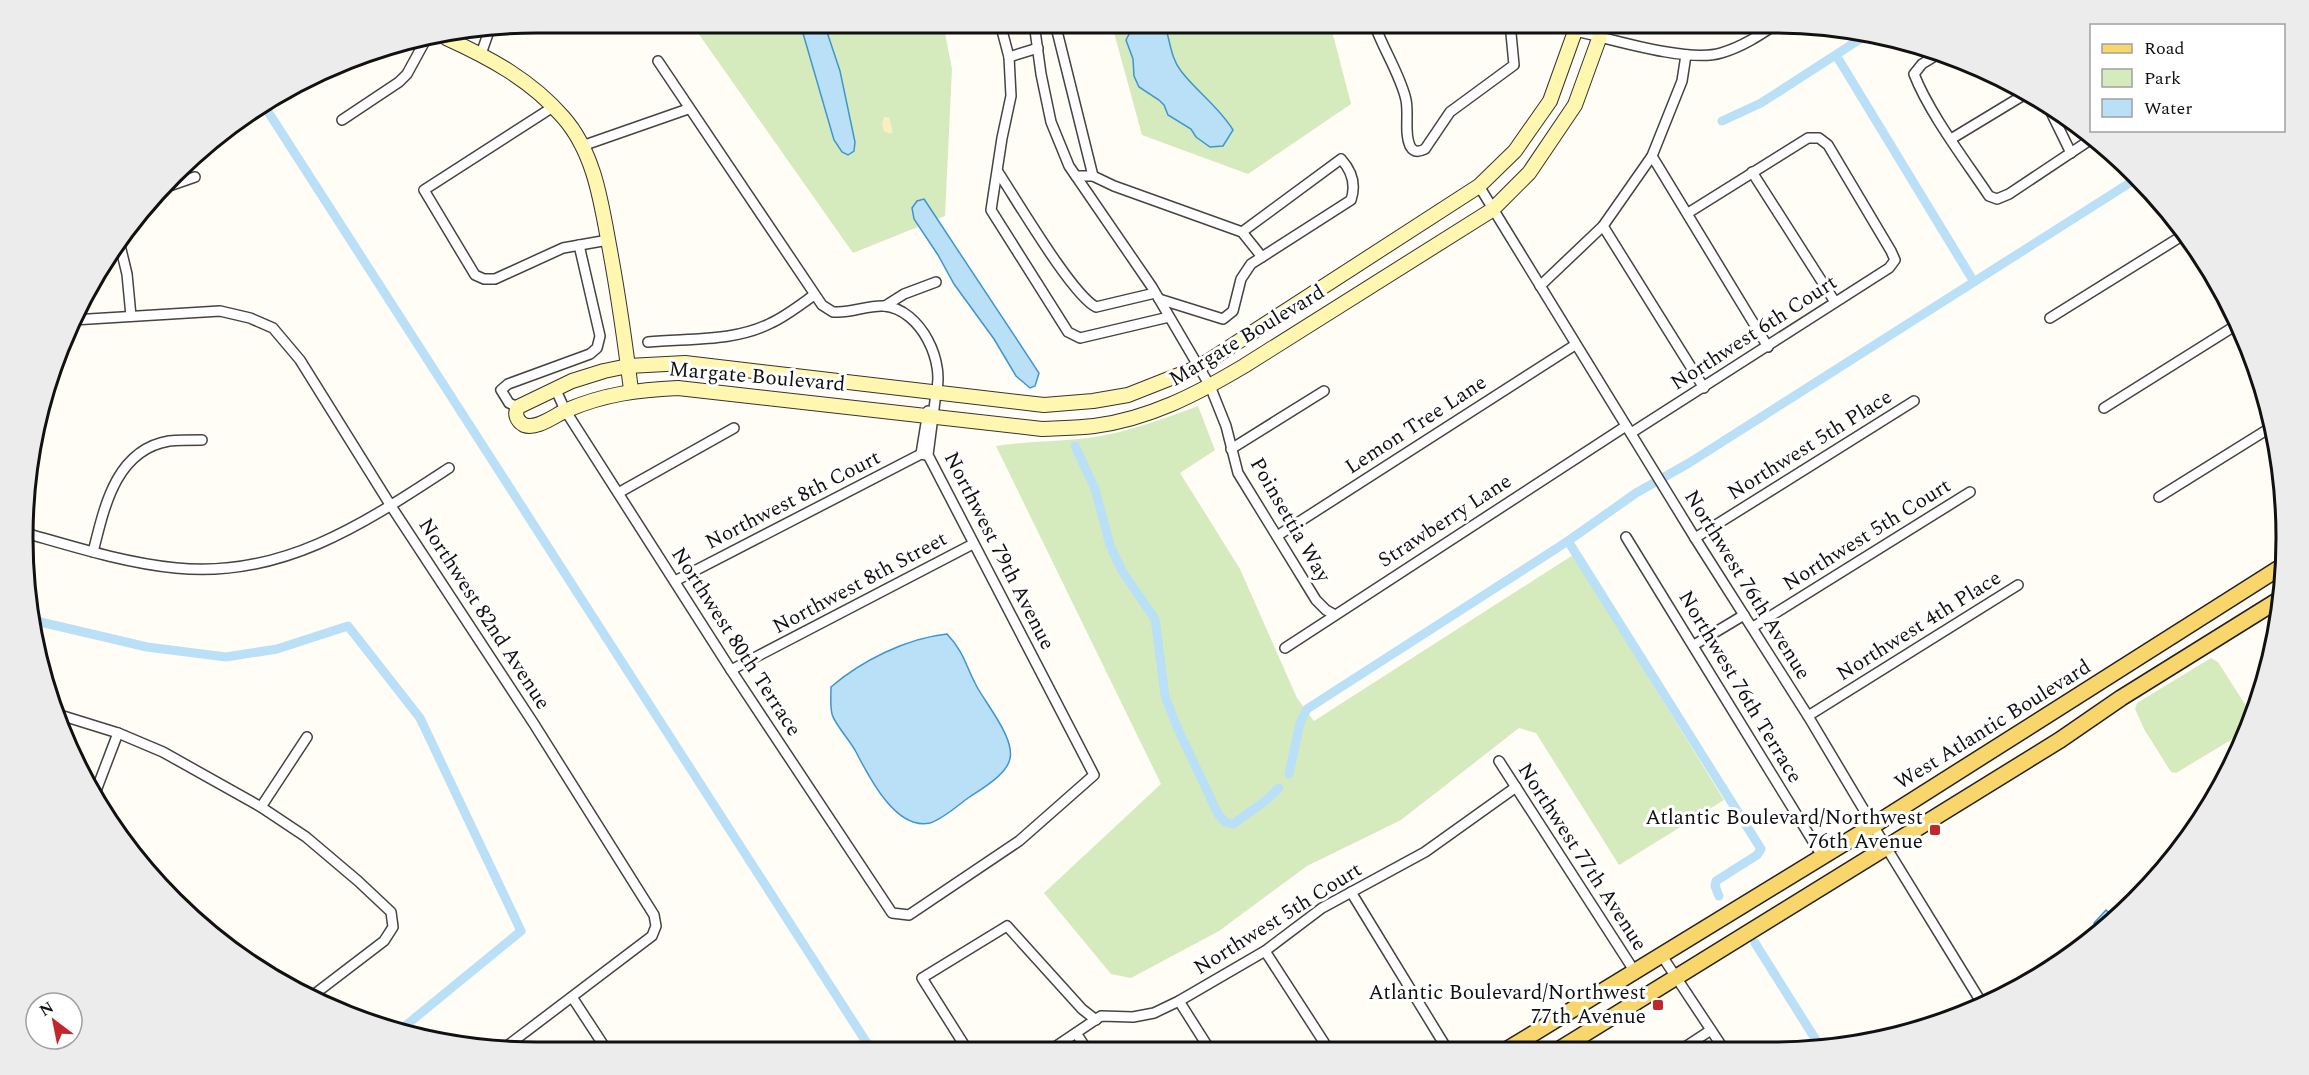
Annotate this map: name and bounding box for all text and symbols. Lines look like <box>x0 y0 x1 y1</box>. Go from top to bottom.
legend <box>2090 24 2285 132</box>
text: Road <box>2144 35 2185 62</box>
text: Park <box>2144 65 2181 92</box>
text: Water <box>2144 95 2192 122</box>
street label: Northwest 6th Court <box>1664 267 1844 399</box>
street label: Margate Boulevard <box>1163 277 1331 395</box>
street label: Margate Boulevard <box>667 353 847 401</box>
street label: Lemon Tree Lane <box>1339 367 1493 483</box>
street label: Northwest 5th Place <box>1721 381 1899 509</box>
street label: Northwest 8th Court <box>700 442 886 558</box>
street label: Northwest 79th Avenue <box>935 446 1063 656</box>
street label: Poinsettia Way <box>1241 451 1339 589</box>
street label: Strawberry Lane <box>1372 466 1518 576</box>
street label: Northwest 5th Court <box>1777 470 1957 600</box>
street label: Northwest 76th Avenue <box>1675 484 1819 686</box>
street label: Northwest 82nd Avenue <box>410 512 558 716</box>
street label: Northwest 8th Street <box>767 523 953 643</box>
street label: Northwest 80th Terrace <box>663 541 809 743</box>
street label: Northwest 4th Place <box>1830 562 2008 690</box>
street label: Northwest 76th Terrace <box>1670 584 1810 790</box>
street label: West Atlantic Boulevard <box>1889 651 2097 799</box>
street label: Northwest 77th Avenue <box>1509 757 1655 957</box>
place label: Atlantic Boulevard/Northwest 76th Avenue <box>1645 802 1923 858</box>
marker: Atlantic Boulevard/Northwest 76th Avenue <box>1928 823 1942 837</box>
street label: Northwest 5th Court <box>1188 854 1368 984</box>
place label: Atlantic Boulevard/Northwest 77th Avenue <box>1368 977 1646 1033</box>
north arrow <box>24 991 84 1051</box>
text: N <box>35 995 58 1023</box>
marker: Atlantic Boulevard/Northwest 77th Avenue <box>1651 998 1665 1012</box>

